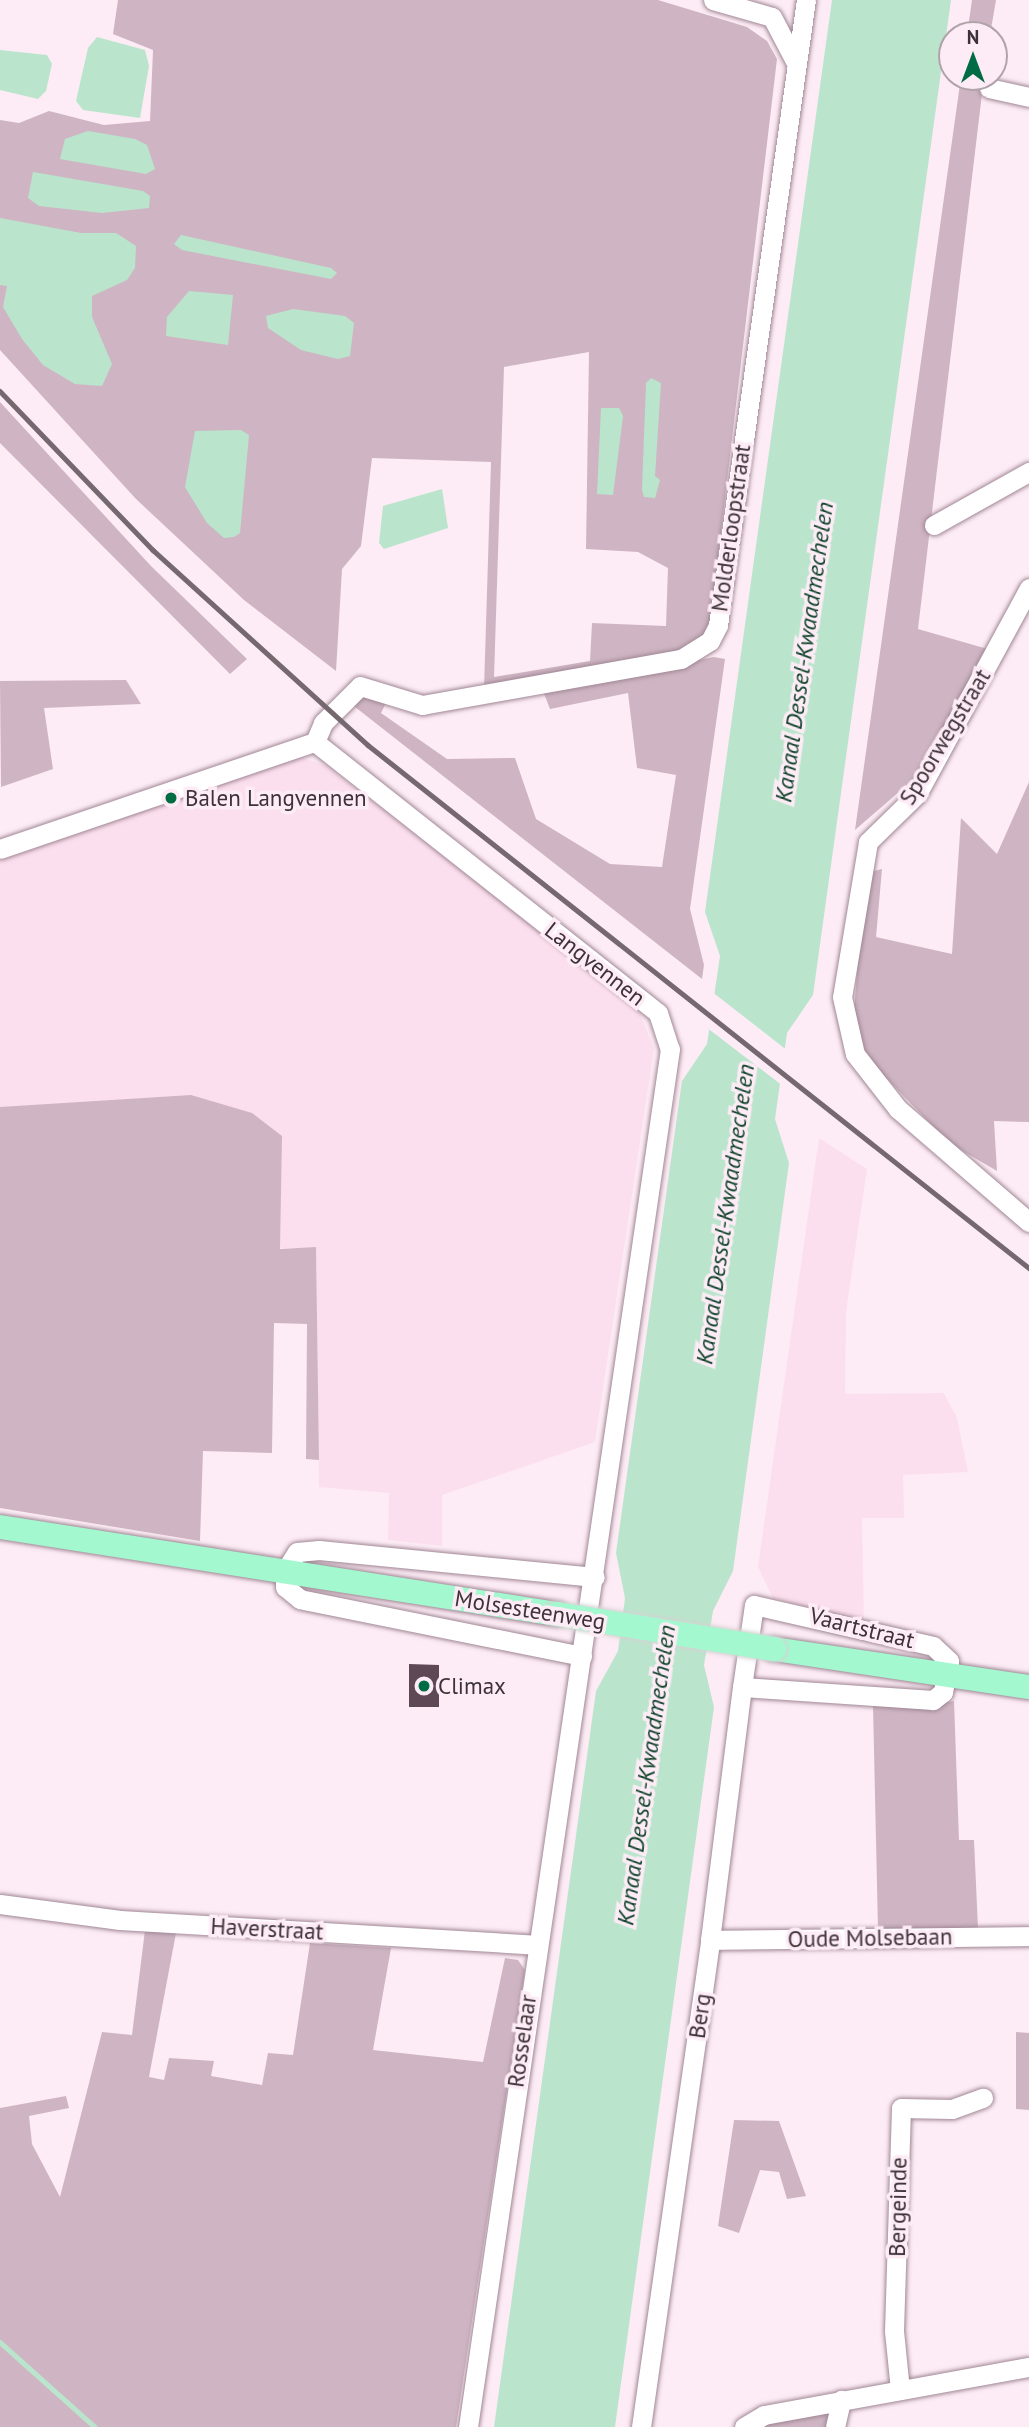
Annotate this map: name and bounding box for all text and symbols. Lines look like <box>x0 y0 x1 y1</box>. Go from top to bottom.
north arrow <box>938 21 1008 91</box>
text: N <box>967 25 979 49</box>
street label: Molderloopstraat <box>706 442 756 614</box>
water label: Kanaal Dessel-Kwaadmechelen <box>769 500 839 804</box>
street label: Spoorwegstraat <box>894 664 996 810</box>
place label: Balen Langvennen <box>185 784 367 812</box>
marker: Balen Langvennen <box>163 790 179 806</box>
street label: Langvennen <box>539 916 651 1012</box>
water label: Kanaal Dessel-Kwaadmechelen <box>690 1062 760 1366</box>
street label: Molsesteenweg <box>453 1584 607 1636</box>
street label: Vaartstraat <box>807 1602 917 1654</box>
water label: Kanaal Dessel-Kwaadmechelen <box>611 1623 681 1927</box>
place label: Climax <box>438 1672 506 1700</box>
marker: Climax <box>416 1678 432 1694</box>
street label: Haverstraat <box>210 1912 324 1946</box>
street label: Oude Molsebaan <box>787 1923 953 1953</box>
street label: Berg <box>683 1992 717 2040</box>
street label: Rosselaar <box>502 1993 542 2089</box>
street label: Bergeinde <box>883 2157 913 2257</box>

